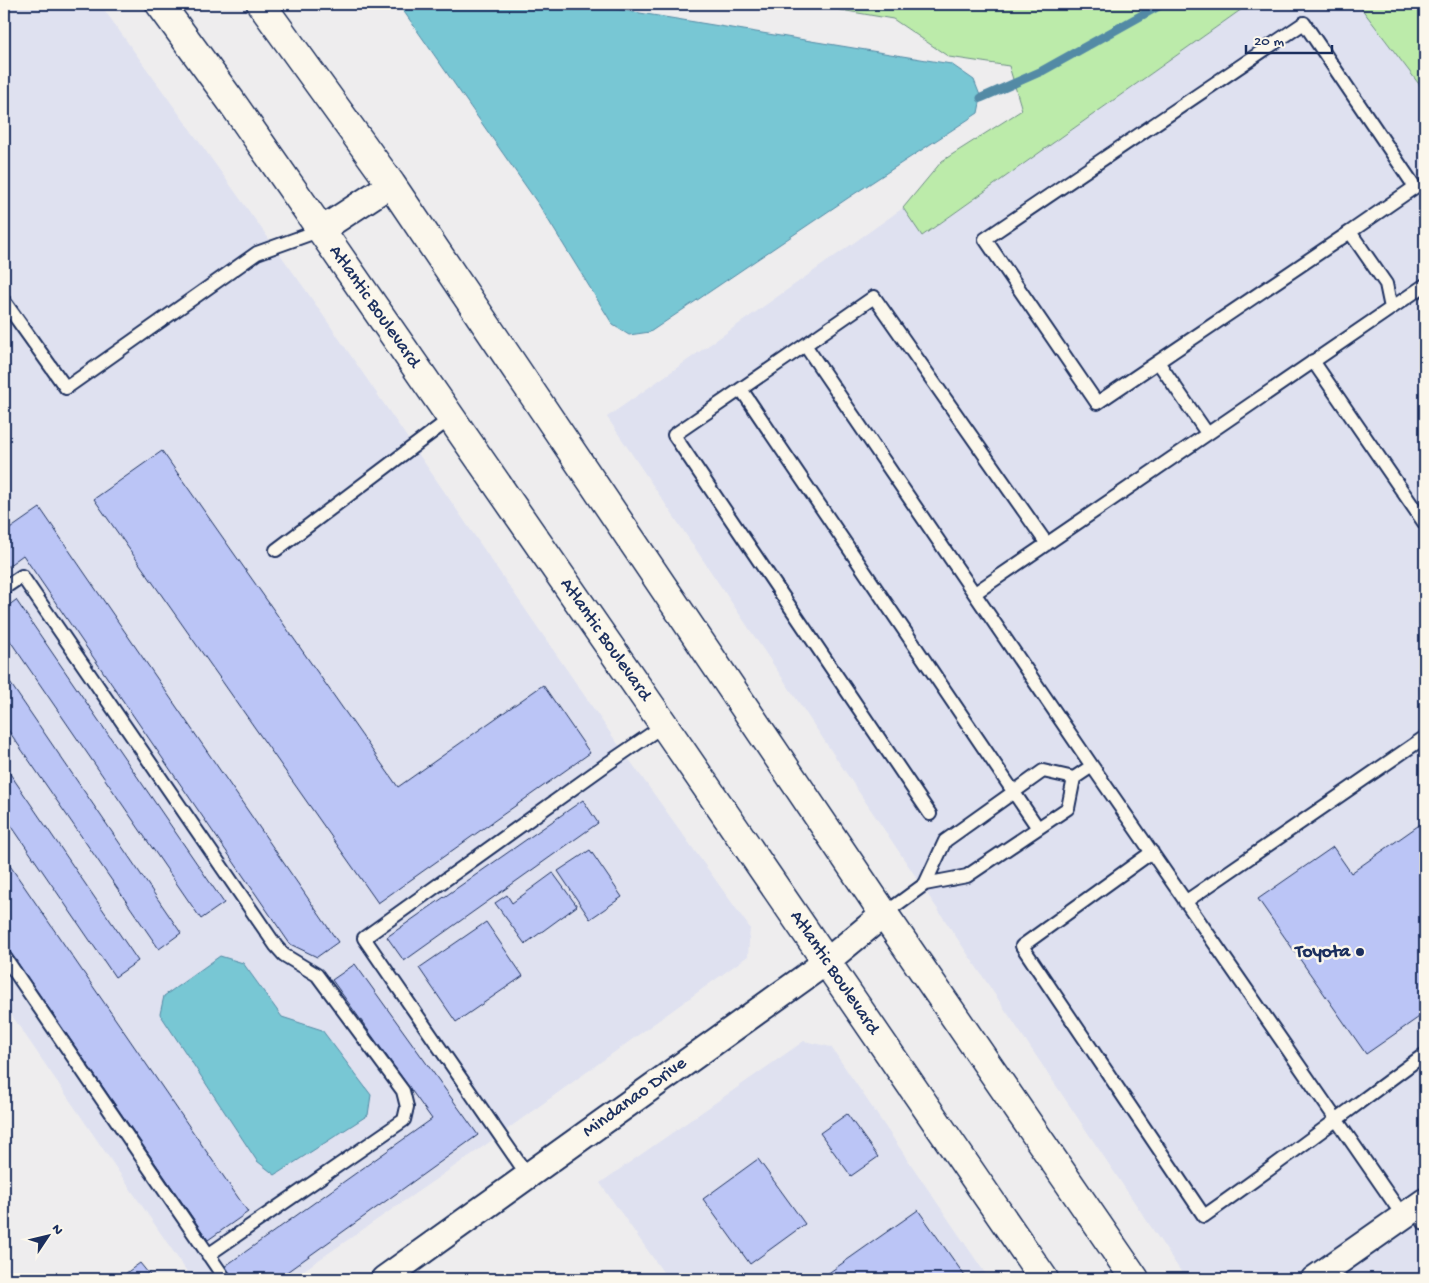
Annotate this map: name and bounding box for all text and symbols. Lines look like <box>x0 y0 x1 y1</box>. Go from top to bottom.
scale bar <box>1246 22 1333 54</box>
text: 20 m <box>1254 33 1284 51</box>
street label: Atlantic Boulevard <box>323 241 426 374</box>
street label: Atlantic Boulevard <box>554 574 657 707</box>
street label: Atlantic Boulevard <box>784 907 885 1041</box>
place label: Toyota <box>1293 941 1351 964</box>
marker: Toyota <box>1354 946 1366 958</box>
street label: Mindanao Drive <box>578 1052 692 1144</box>
north arrow <box>22 1210 72 1260</box>
text: N <box>47 1221 66 1239</box>

